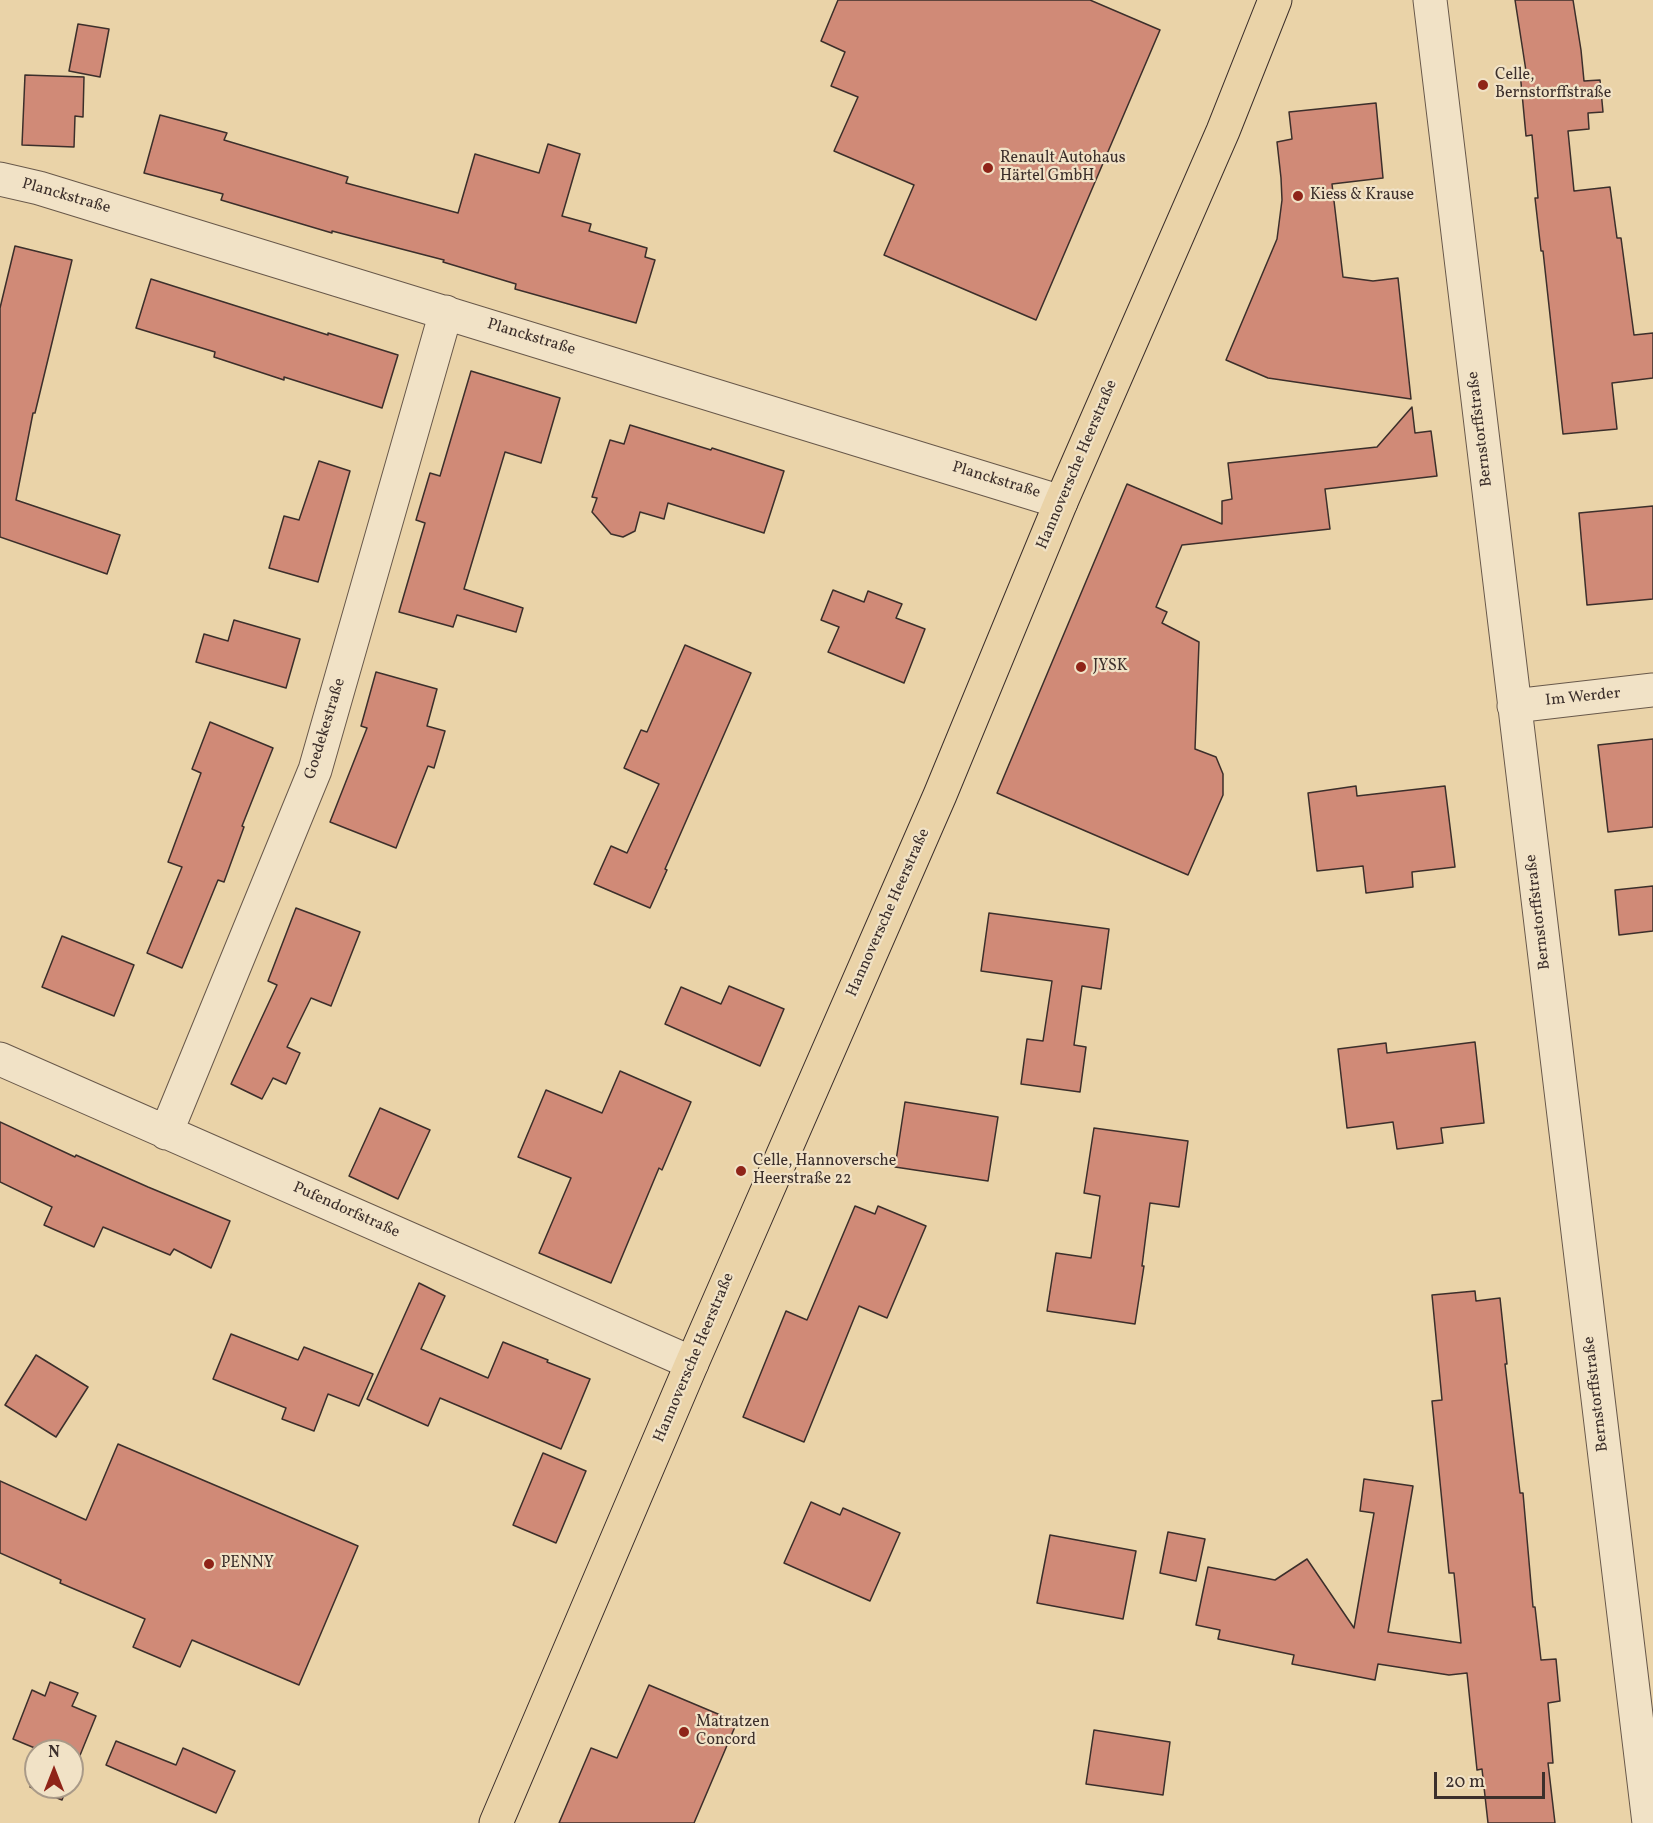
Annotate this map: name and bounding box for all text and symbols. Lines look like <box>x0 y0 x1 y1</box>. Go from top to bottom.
place label: Celle, Bernstorffstraße <box>1495 66 1611 104</box>
marker: Celle, Bernstorffstraße <box>1476 78 1490 92</box>
place label: Renault Autohaus Härtel GmbH <box>1000 149 1126 187</box>
marker: Renault Autohaus Härtel GmbH <box>981 161 995 175</box>
street label: Planckstraße <box>19 175 113 219</box>
place label: Kiess & Krause <box>1310 186 1414 206</box>
marker: Kiess & Krause <box>1291 189 1305 203</box>
street label: Planckstraße <box>485 315 577 361</box>
street label: Bernstorffstraße <box>1464 370 1498 488</box>
street label: Hannoversche Heerstraße <box>1034 377 1122 553</box>
street label: Planckstraße <box>950 458 1042 504</box>
place label: JYSK <box>1093 657 1128 677</box>
marker: JYSK <box>1074 660 1088 674</box>
street label: Goedekestraße <box>302 676 350 782</box>
street label: Im Werder <box>1545 685 1621 711</box>
street label: Hannoversche Heerstraße <box>843 826 935 1000</box>
street label: Bernstorffstraße <box>1522 853 1556 971</box>
place label: Celle, Hannoversche Heerstraße 22 <box>753 1152 896 1190</box>
marker: Celle, Hannoversche Heerstraße 22 <box>734 1164 748 1178</box>
street label: Pufendorfstraße <box>290 1179 402 1243</box>
street label: Hannoversche Heerstraße <box>651 1270 739 1446</box>
street label: Bernstorffstraße <box>1580 1335 1614 1453</box>
place label: PENNY <box>221 1554 274 1574</box>
marker: PENNY <box>202 1557 216 1571</box>
place label: Matratzen Concord <box>696 1713 769 1751</box>
marker: Matratzen Concord <box>677 1725 691 1739</box>
north arrow <box>24 1739 84 1799</box>
text: N <box>48 1742 60 1764</box>
scale bar <box>1437 1760 1548 1798</box>
text: 20 m <box>1445 1770 1485 1795</box>

